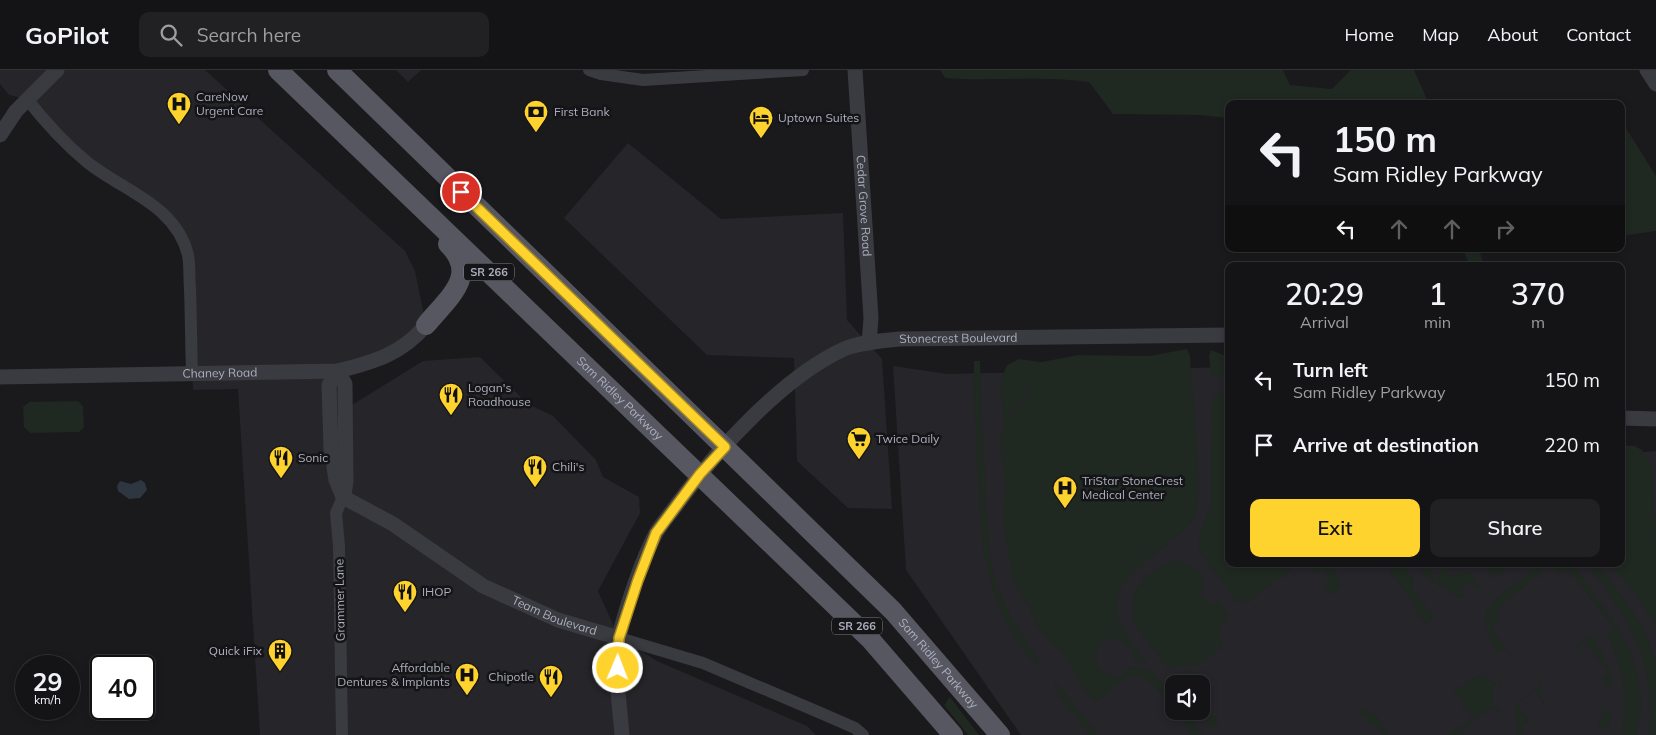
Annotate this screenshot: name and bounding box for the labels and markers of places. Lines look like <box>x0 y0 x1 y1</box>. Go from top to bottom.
place label: CareNow Urgent Care <box>196 89 263 118</box>
hospital icon: CareNow Urgent Care <box>166 91 192 125</box>
bank icon: First Bank <box>523 99 549 133</box>
place label: First Bank <box>554 104 611 119</box>
hotel icon: Uptown Suites <box>748 105 774 139</box>
place label: Uptown Suites <box>778 110 859 125</box>
pin <box>440 171 482 213</box>
place label: Logan's Roadhouse <box>468 380 531 409</box>
restaurant icon: Logan's Roadhouse <box>438 382 464 416</box>
supermarket icon: Twice Daily <box>846 426 872 460</box>
place label: Twice Daily <box>876 431 940 446</box>
restaurant icon: Sonic <box>268 445 294 479</box>
place label: Sonic <box>298 450 328 465</box>
restaurant icon: Chili's <box>522 454 548 488</box>
place label: Chili's <box>552 459 584 474</box>
place label: TriStar StoneCrest Medical Center <box>1082 473 1183 502</box>
hospital icon: TriStar StoneCrest Medical Center <box>1052 475 1078 509</box>
restaurant icon: IHOP <box>392 579 418 613</box>
place label: IHOP <box>422 584 452 599</box>
building icon: Quick iFix <box>267 638 293 672</box>
place label: Quick iFix <box>209 643 263 658</box>
place label: Affordable Dentures & Implants <box>337 660 450 689</box>
hospital icon: Affordable Dentures & Implants <box>454 662 480 696</box>
restaurant icon: Chipotle <box>538 664 564 698</box>
place label: Chipotle <box>488 669 534 684</box>

